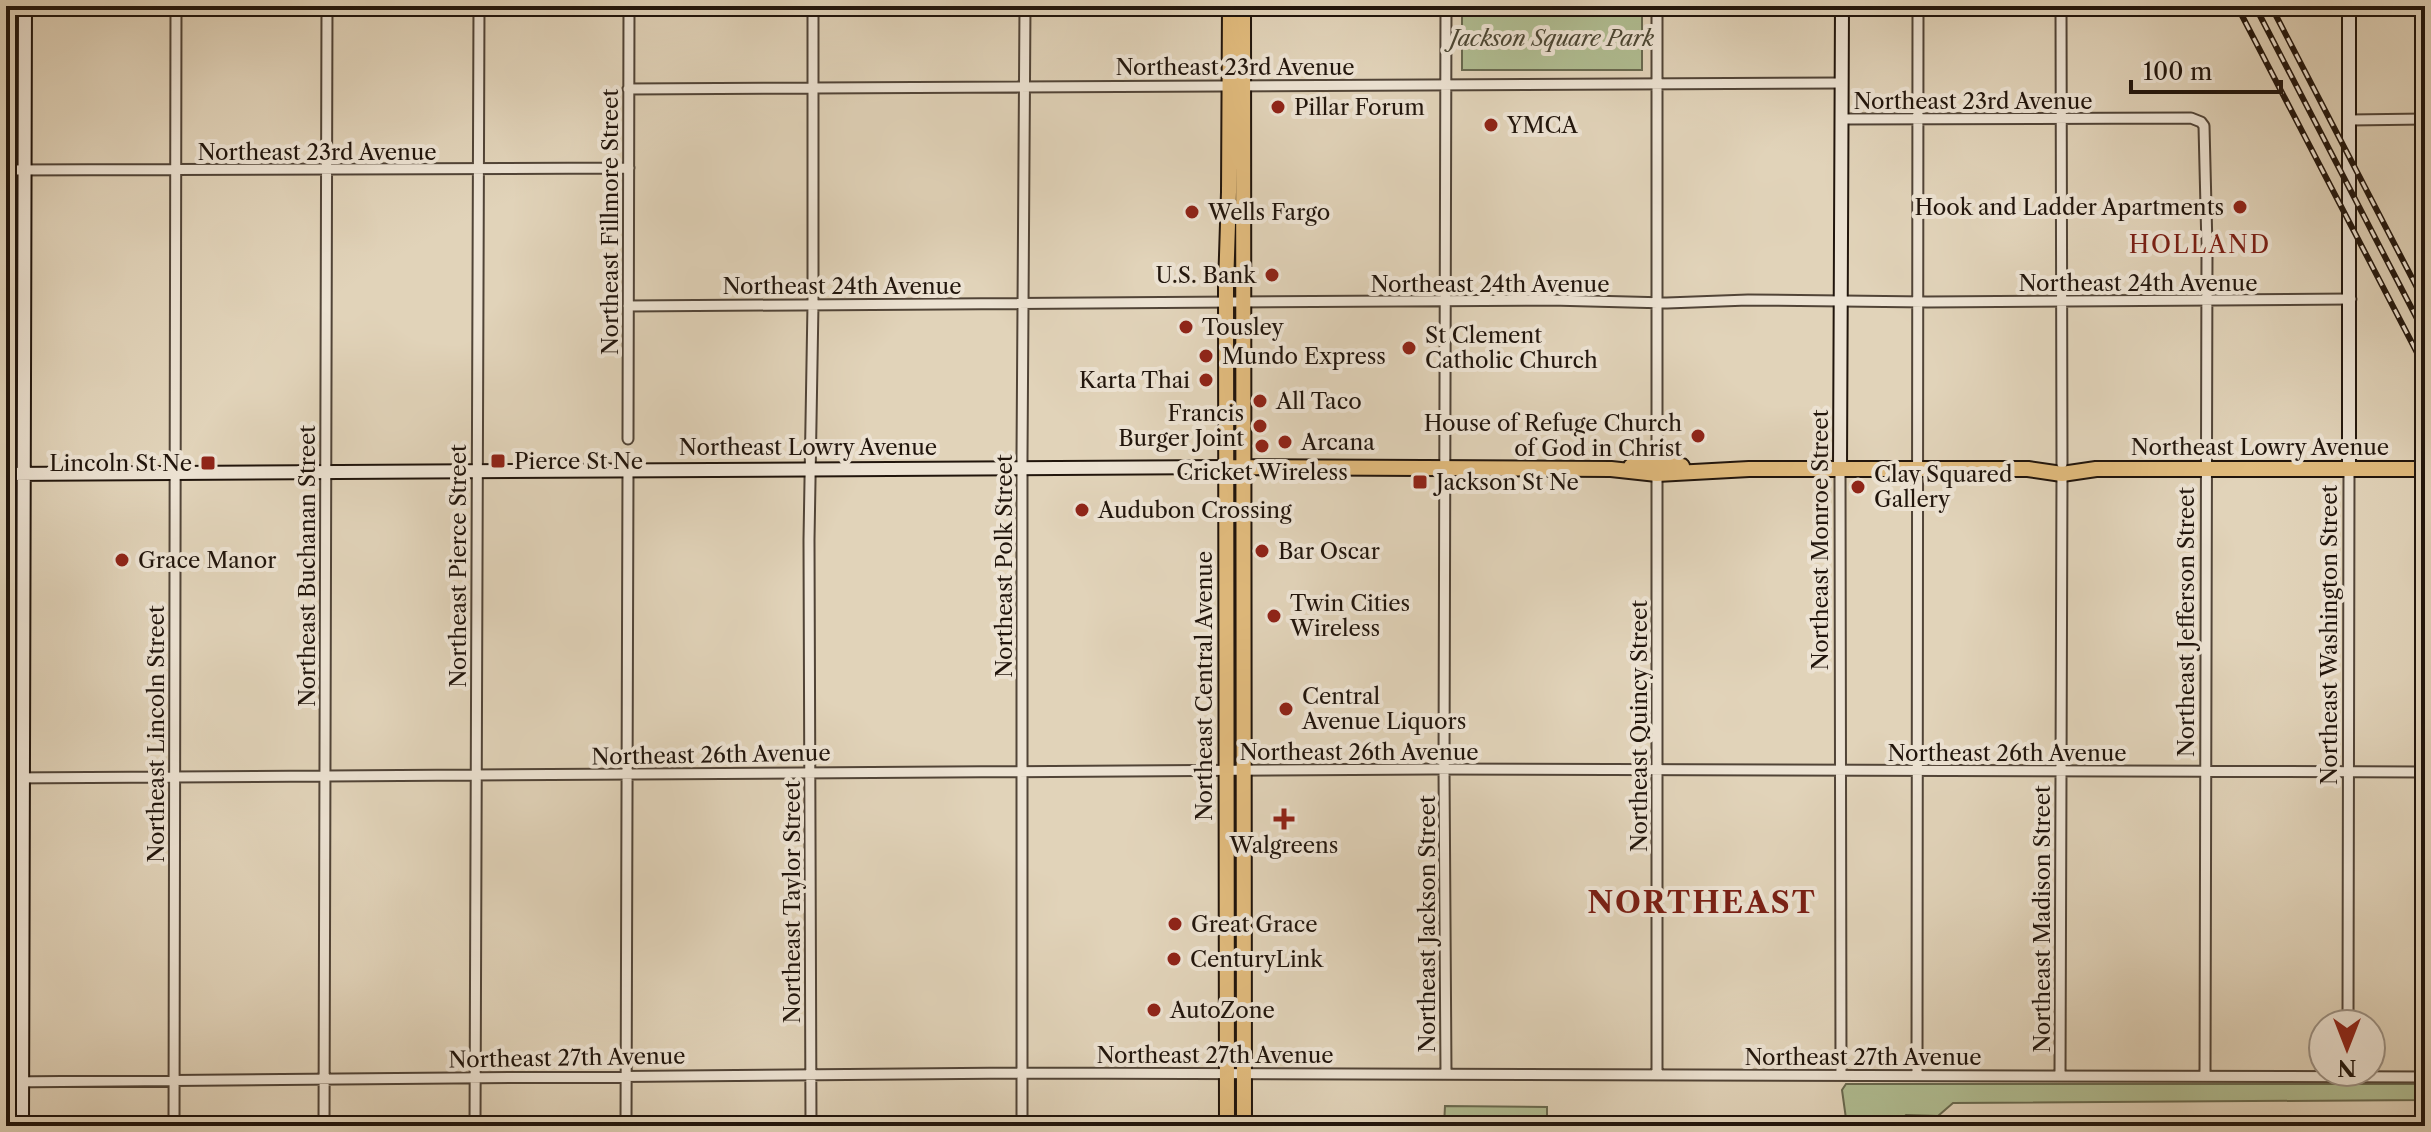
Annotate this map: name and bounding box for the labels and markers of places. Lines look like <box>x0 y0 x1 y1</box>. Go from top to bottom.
place label: Pillar Forum <box>1294 94 1425 121</box>
marker: Pillar Forum <box>1269 98 1287 116</box>
place label: YMCA <box>1506 112 1578 139</box>
marker: YMCA <box>1482 116 1500 134</box>
place label: Hook and Ladder Apartments <box>1915 194 2224 221</box>
marker: Hook and Ladder Apartments <box>2231 198 2249 216</box>
place label: Wells Fargo <box>1207 199 1330 226</box>
marker: Wells Fargo <box>1183 203 1201 221</box>
place label: U.S. Bank <box>1156 262 1257 289</box>
marker: U.S. Bank <box>1263 266 1281 284</box>
place label: Tousley <box>1202 314 1284 341</box>
marker: Tousley <box>1177 318 1195 336</box>
place label: St Clement Catholic Church <box>1425 322 1598 374</box>
marker: St Clement Catholic Church <box>1400 339 1418 357</box>
place label: Mundo Express <box>1222 343 1386 370</box>
marker: Mundo Express <box>1197 347 1215 365</box>
place label: Karta Thai <box>1079 367 1190 394</box>
marker: Karta Thai <box>1197 371 1215 389</box>
place label: All Taco <box>1275 388 1362 415</box>
marker: All Taco <box>1251 392 1269 410</box>
place label: Francis Burger Joint <box>1118 400 1244 452</box>
place label: House of Refuge Church of God in Christ <box>1424 410 1682 462</box>
marker: Francis Burger Joint <box>1251 417 1269 435</box>
marker: House of Refuge Church of God in Christ <box>1689 427 1707 445</box>
place label: Arcana <box>1300 429 1375 456</box>
marker: Arcana <box>1276 433 1294 451</box>
marker: Cricket Wireless <box>1253 437 1271 455</box>
place label: Pierce St Ne <box>514 448 643 475</box>
place label: Lincoln St Ne <box>49 450 192 477</box>
marker: Pierce St Ne <box>489 452 507 470</box>
marker: Lincoln St Ne <box>199 454 217 472</box>
place label: Cricket Wireless <box>1176 459 1348 486</box>
place label: Clay Squared Gallery <box>1874 461 2012 513</box>
place label: Jackson St Ne <box>1433 469 1579 496</box>
marker: Jackson St Ne <box>1411 473 1429 491</box>
marker: Clay Squared Gallery <box>1849 478 1867 496</box>
place label: Audubon Crossing <box>1097 497 1292 524</box>
marker: Audubon Crossing <box>1073 501 1091 519</box>
place label: Bar Oscar <box>1278 538 1380 565</box>
marker: Bar Oscar <box>1253 542 1271 560</box>
place label: Grace Manor <box>138 547 276 574</box>
marker: Grace Manor <box>113 551 131 569</box>
place label: Twin Cities Wireless <box>1289 590 1410 642</box>
marker: Twin Cities Wireless <box>1265 607 1283 625</box>
place label: Central Avenue Liquors <box>1301 683 1466 735</box>
marker: Central Avenue Liquors <box>1277 700 1295 718</box>
marker: Walgreens <box>1275 810 1293 828</box>
place label: Walgreens <box>1229 832 1338 859</box>
place label: Great Grace <box>1191 911 1318 938</box>
marker: Great Grace <box>1166 915 1184 933</box>
place label: CenturyLink <box>1190 946 1324 973</box>
marker: CenturyLink <box>1165 950 1183 968</box>
place label: AutoZone <box>1169 997 1275 1024</box>
marker: AutoZone <box>1145 1001 1163 1019</box>

